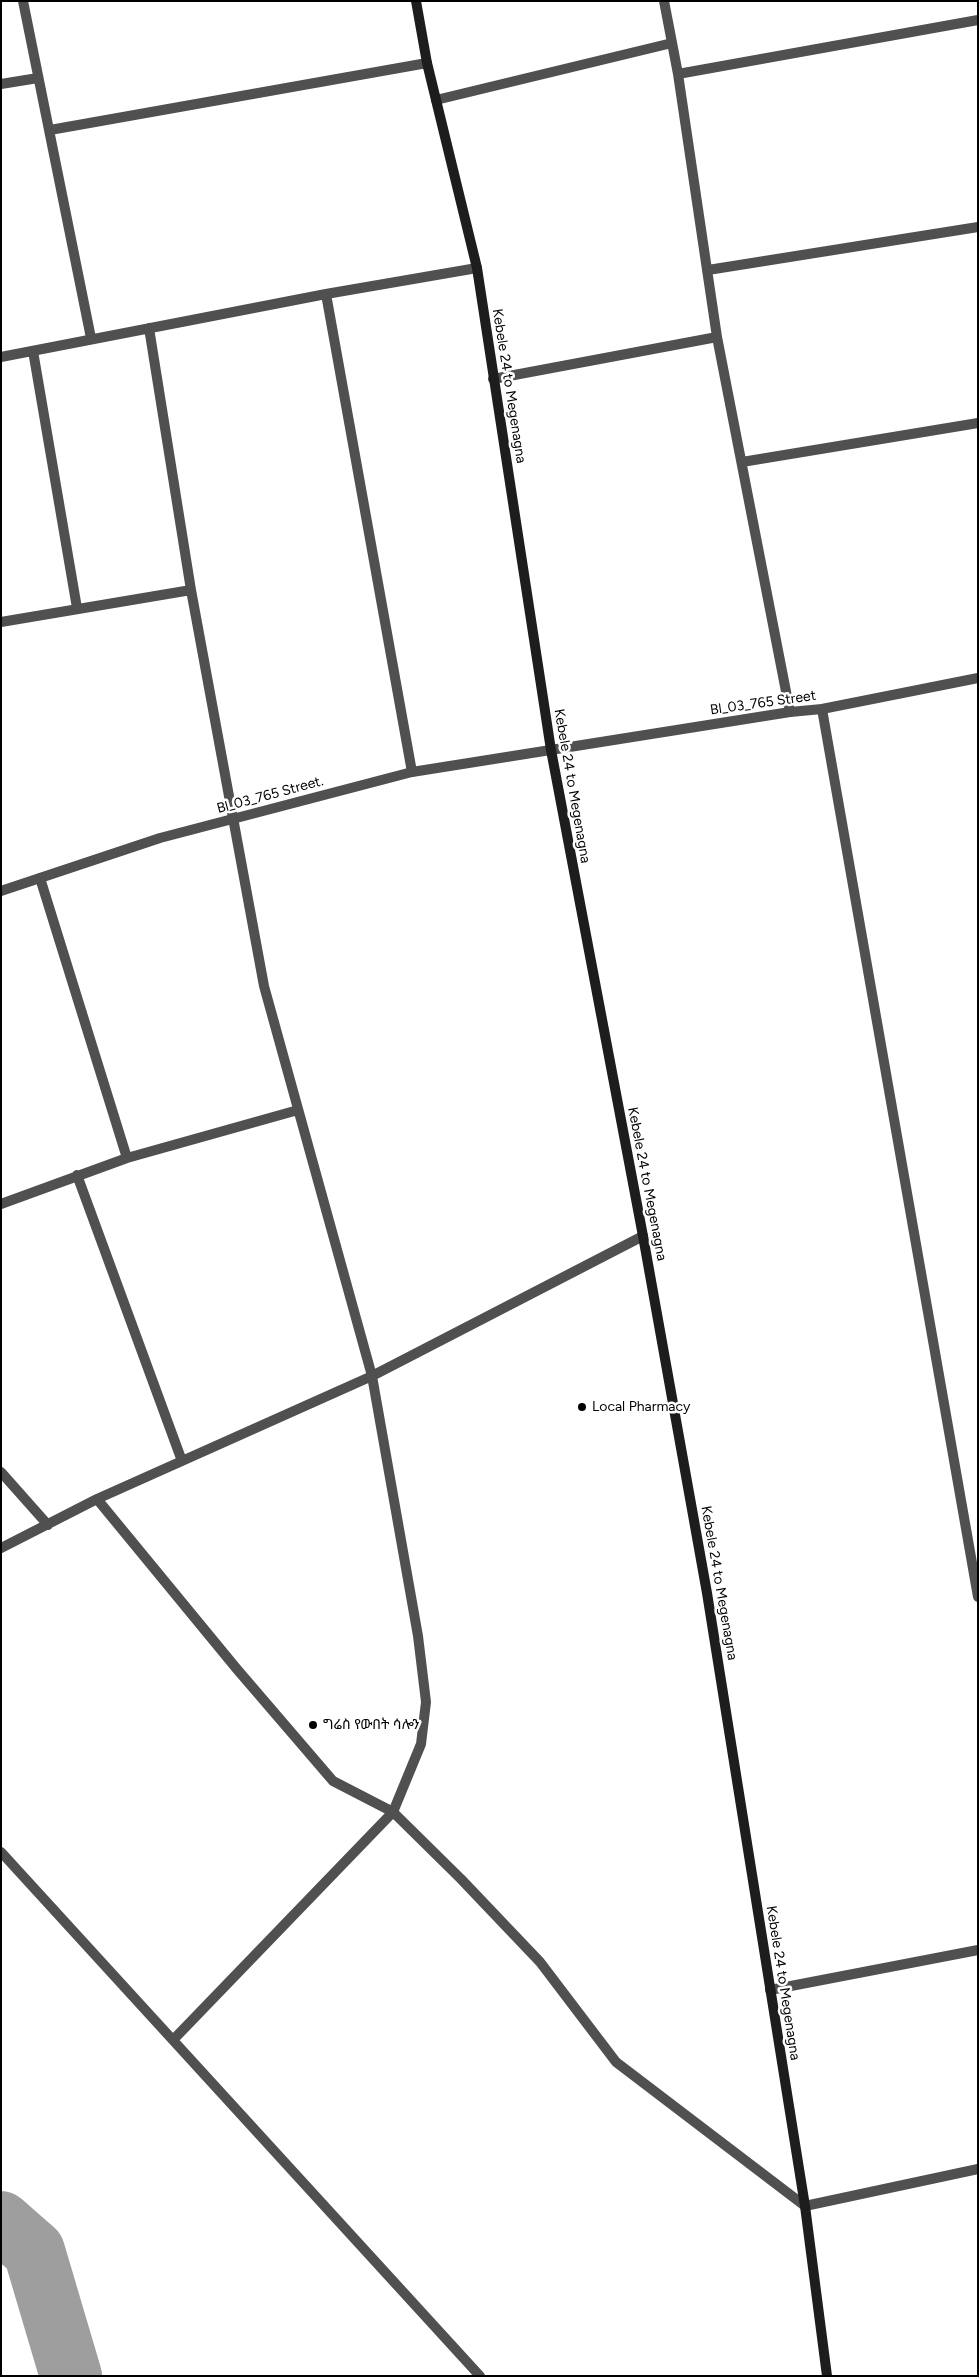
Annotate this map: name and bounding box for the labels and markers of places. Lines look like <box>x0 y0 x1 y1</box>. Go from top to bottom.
place label: Local Pharmacy <box>592 1399 690 1415</box>
marker: Local Pharmacy <box>576 1401 588 1413</box>
place label: ግሬስ የውበት ሳሎን <box>323 1717 419 1733</box>
marker: ግሬስ የውበት ሳሎን <box>307 1719 319 1731</box>

